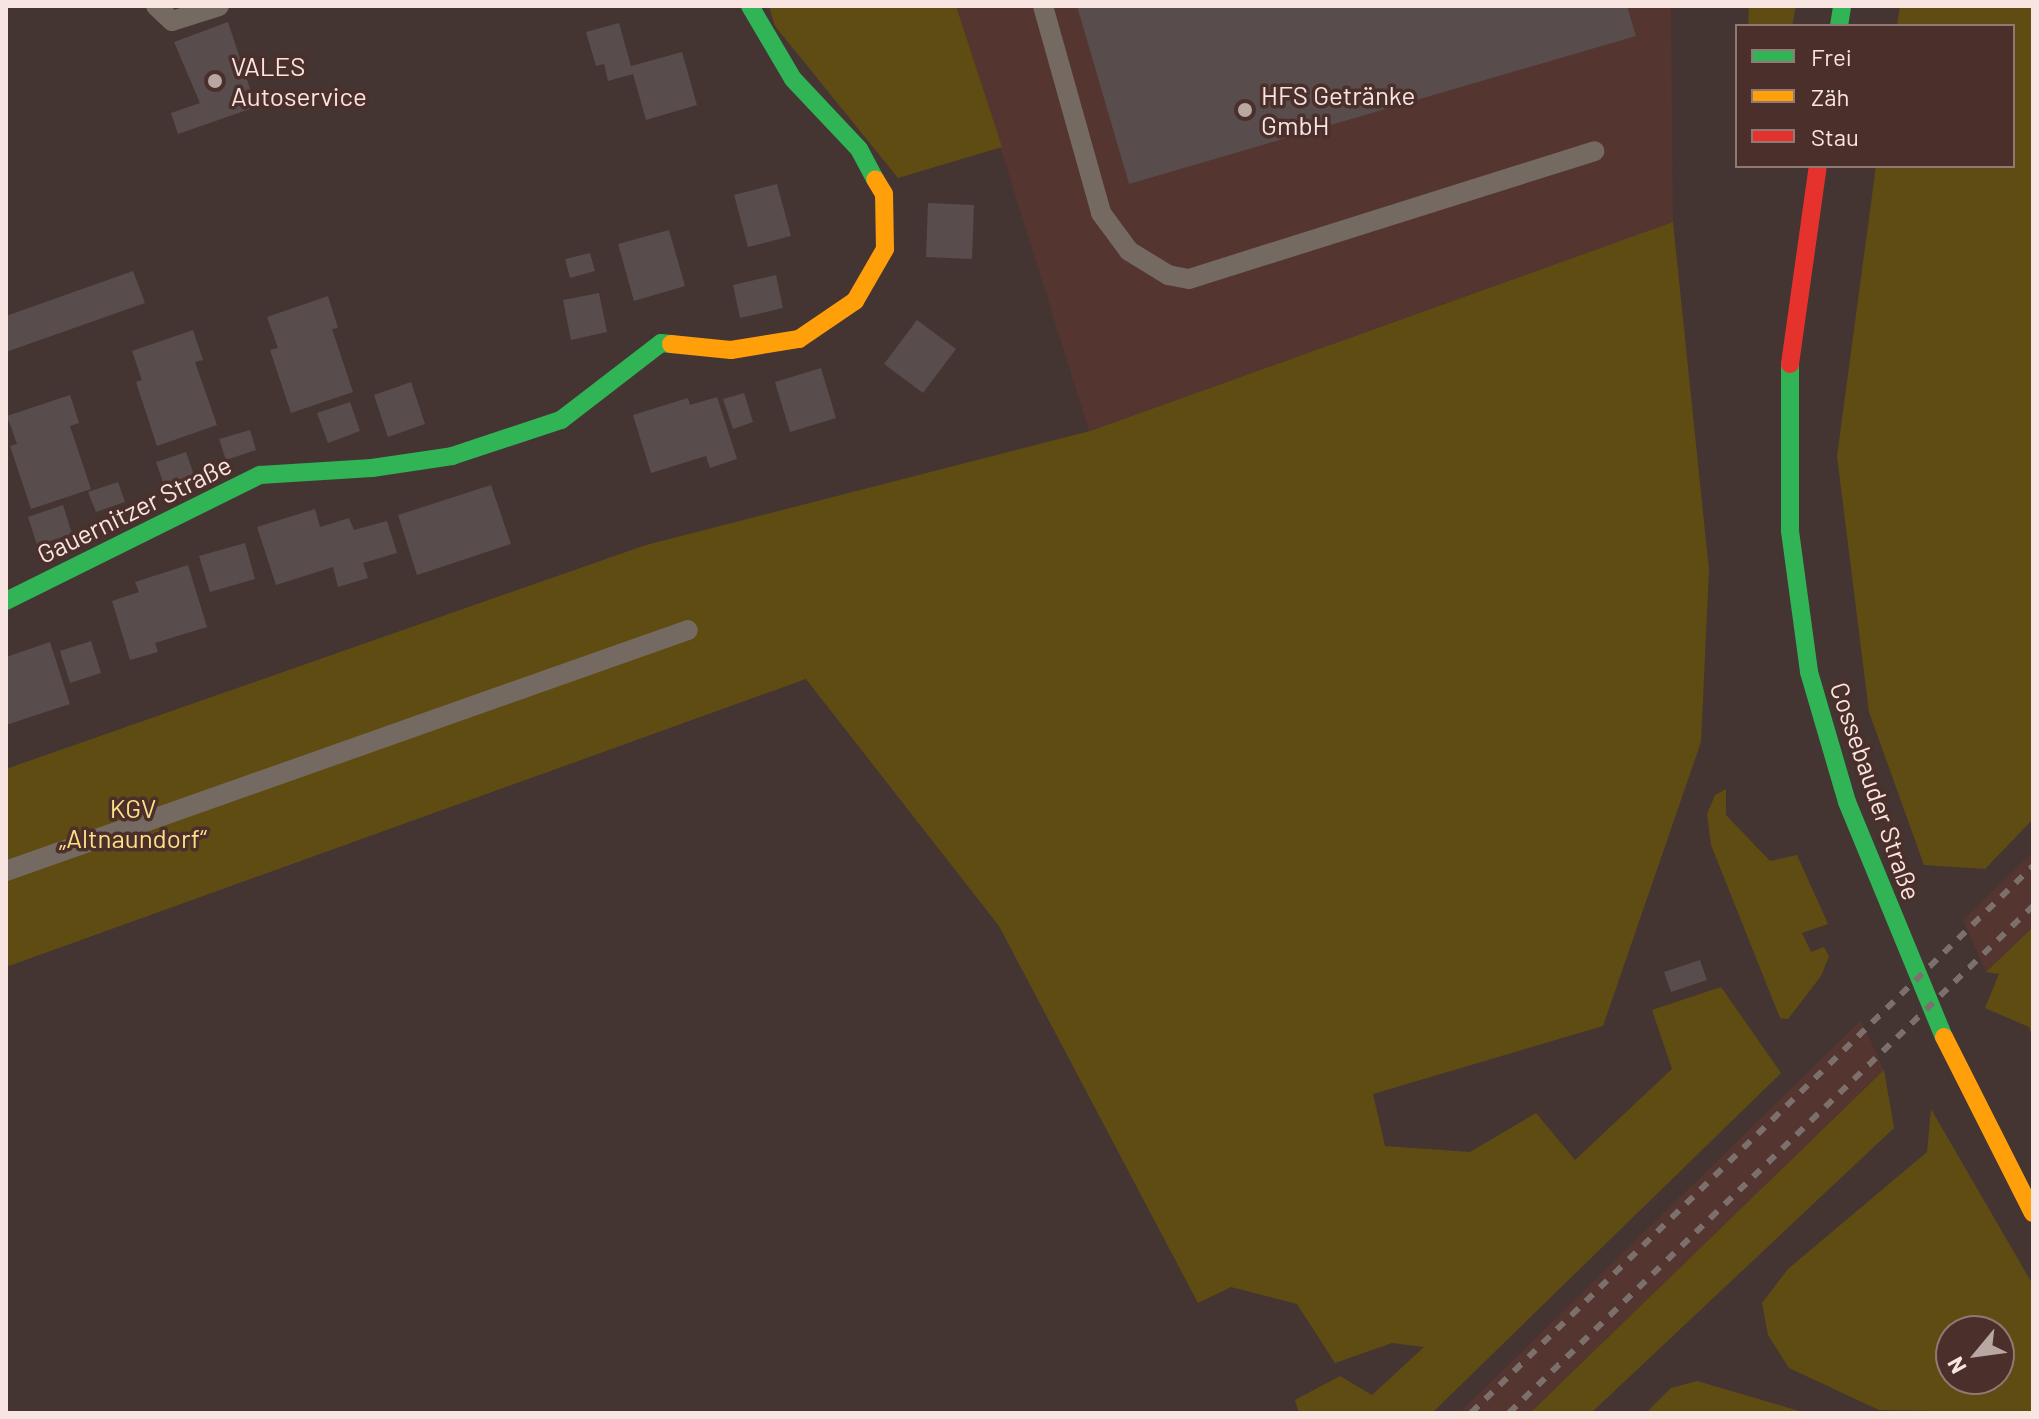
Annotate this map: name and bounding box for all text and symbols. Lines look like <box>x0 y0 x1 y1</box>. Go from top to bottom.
legend <box>1735 24 2015 168</box>
text: Frei <box>1811 42 1852 71</box>
place label: VALES Autoservice <box>231 50 367 112</box>
marker: VALES Autoservice <box>206 72 224 90</box>
place label: HFS Getränke GmbH <box>1261 79 1415 140</box>
text: Zäh <box>1811 82 1849 111</box>
marker: HFS Getränke GmbH <box>1236 101 1254 119</box>
text: Stau <box>1811 122 1859 151</box>
street label: Gauernitzer Straße <box>32 448 236 570</box>
street label: Cossebauder Straße <box>1824 678 1928 904</box>
park label: KGV „Altnaundorf“ <box>59 792 207 854</box>
north arrow <box>1935 1315 2015 1395</box>
text: N <box>1941 1353 1971 1378</box>

